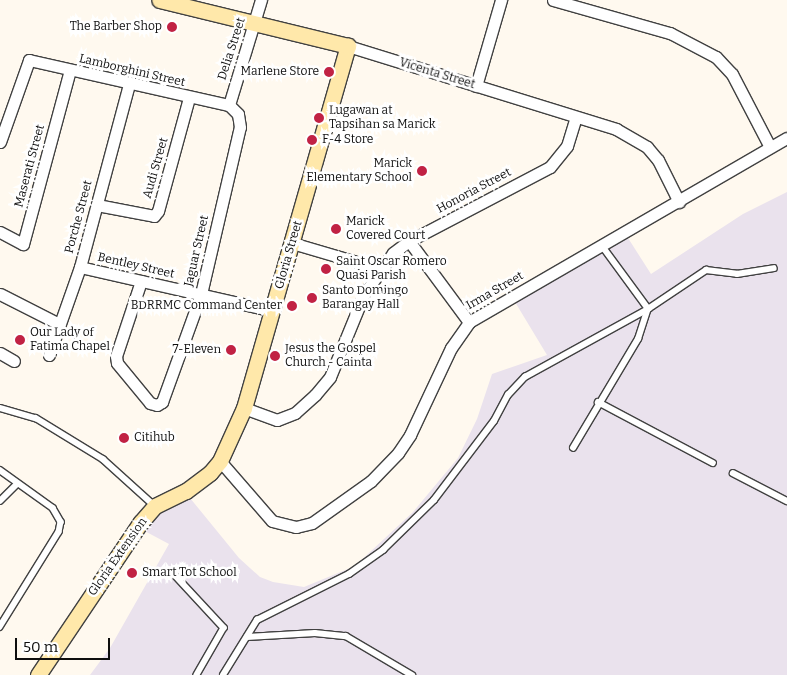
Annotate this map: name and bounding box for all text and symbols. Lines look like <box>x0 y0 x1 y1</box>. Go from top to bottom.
street label: Delia Street <box>215 16 249 82</box>
place label: The Barber Shop <box>70 20 162 34</box>
marker: The Barber Shop <box>166 21 178 33</box>
street label: Lamborghini Street <box>78 52 186 90</box>
street label: Vicenta Street <box>397 56 477 92</box>
place label: Marlene Store <box>241 65 319 79</box>
marker: Marlene Store <box>323 66 335 78</box>
place label: Lugawan at Tapsihan sa Marick <box>329 104 436 132</box>
marker: Lugawan at Tapsihan sa Marick <box>313 112 325 124</box>
street label: Maserati Street <box>12 123 48 209</box>
place label: F-4 Store <box>322 133 373 147</box>
marker: F-4 Store <box>306 134 318 146</box>
street label: Audi Street <box>140 136 172 200</box>
place label: Marick Elementary School <box>306 157 412 185</box>
marker: Marick Elementary School <box>416 165 428 177</box>
street label: Honoria Street <box>434 165 514 217</box>
street label: Porche Street <box>62 179 96 255</box>
street label: Jaguar Street <box>182 214 212 288</box>
place label: Marick Covered Court <box>346 215 425 243</box>
street label: Gloria Street <box>272 219 306 291</box>
marker: Marick Covered Court <box>330 223 342 235</box>
street label: Bentley Street <box>96 250 176 282</box>
place label: Saint Oscar Romero Quasi Parish <box>336 255 447 283</box>
marker: Saint Oscar Romero Quasi Parish <box>320 263 332 275</box>
street label: Irma Street <box>464 269 526 313</box>
place label: Santo Domingo Barangay Hall <box>322 284 408 312</box>
marker: Santo Domingo Barangay Hall <box>306 292 318 304</box>
place label: BDRRMC Command Center <box>131 299 282 313</box>
marker: BDRRMC Command Center <box>286 300 298 312</box>
place label: Our Lady of Fatima Chapel <box>30 326 110 354</box>
marker: Our Lady of Fatima Chapel <box>14 334 26 346</box>
place label: Jesus the Gospel Church - Cainta <box>285 342 376 370</box>
place label: 7-Eleven <box>172 343 221 357</box>
marker: 7-Eleven <box>225 344 237 356</box>
marker: Jesus the Gospel Church - Cainta <box>269 350 281 362</box>
place label: Citihub <box>134 431 175 445</box>
marker: Citihub <box>118 432 130 444</box>
street label: Gloria Extension <box>86 515 150 599</box>
place label: Smart Tot School <box>142 566 237 580</box>
marker: Smart Tot School <box>126 567 138 579</box>
scale bar <box>18 628 112 660</box>
text: 50 m <box>23 638 58 656</box>

